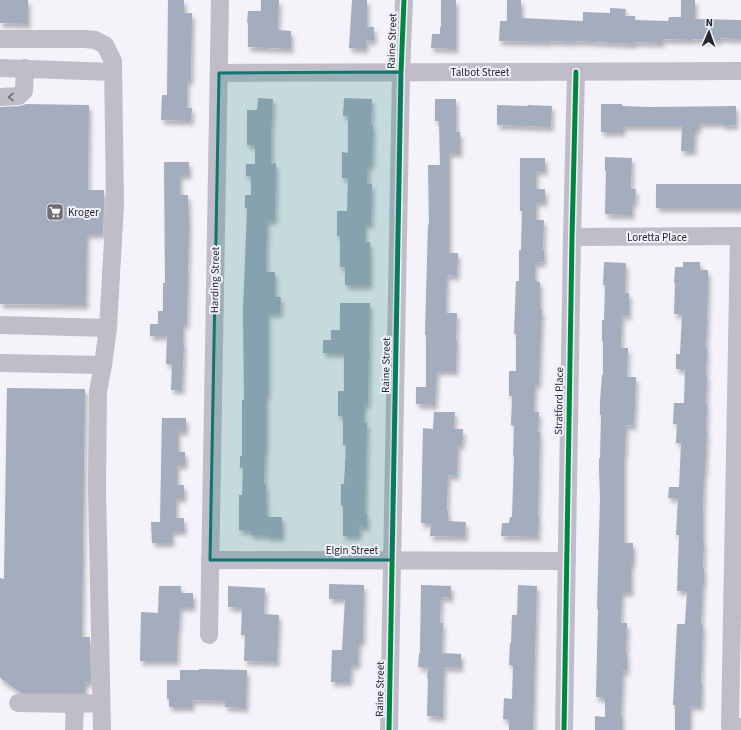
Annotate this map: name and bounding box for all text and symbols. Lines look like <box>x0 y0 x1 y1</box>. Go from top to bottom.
north arrow <box>689 12 729 52</box>
street label: Raine Street <box>384 13 400 69</box>
text: N <box>705 15 713 30</box>
street label: Talbot Street <box>451 65 510 80</box>
one-way arrow <box>8 92 14 101</box>
supermarket icon: Kroger <box>45 202 65 222</box>
place label: Kroger <box>68 205 99 220</box>
street label: Loretta Place <box>627 230 687 245</box>
street label: Harding Street <box>207 246 223 313</box>
street label: Raine Street <box>378 337 394 393</box>
street label: Stratford Place <box>551 366 567 435</box>
street label: Elgin Street <box>326 543 379 558</box>
street label: Raine Street <box>372 661 388 717</box>

